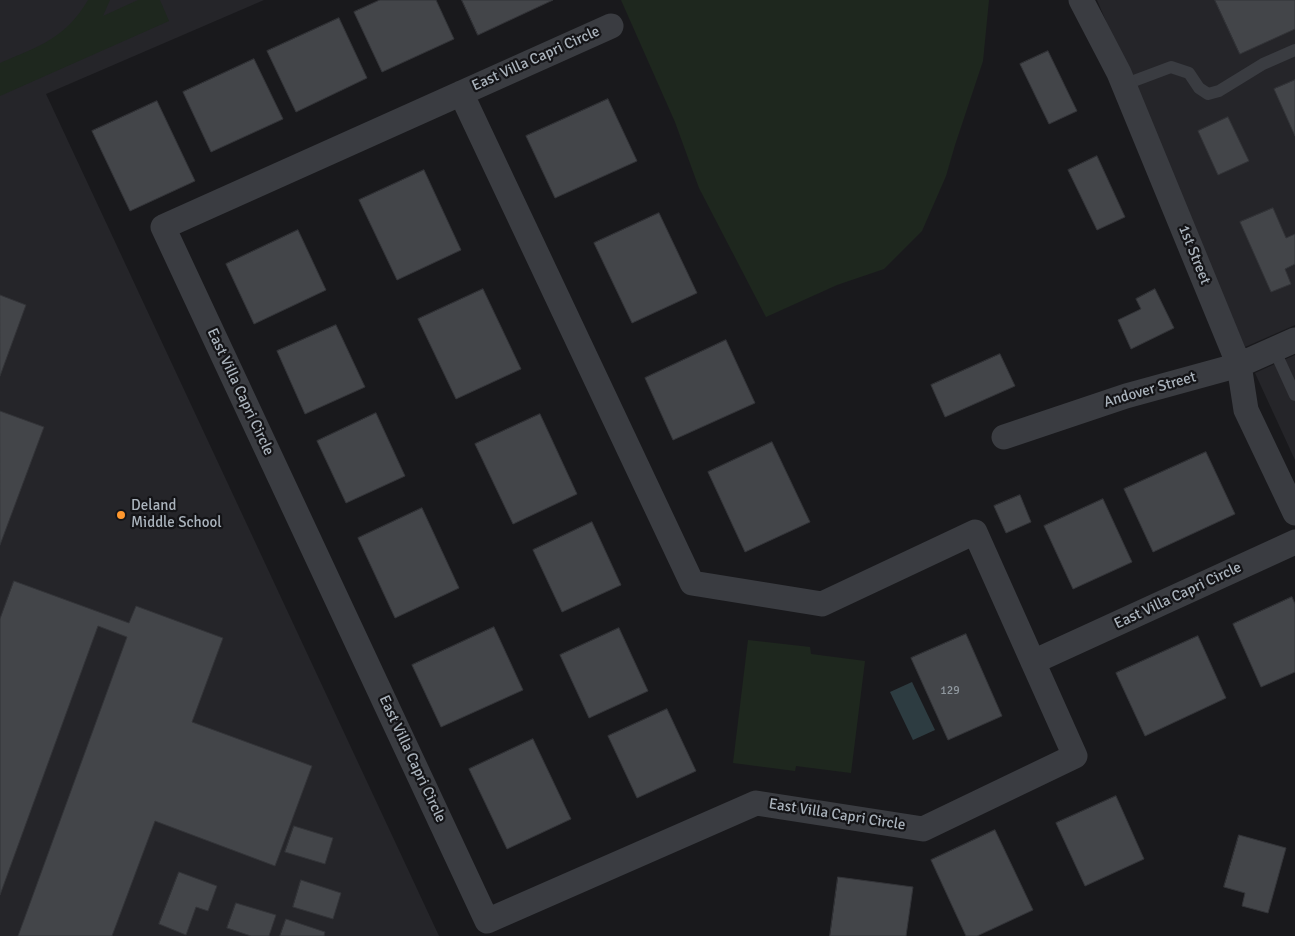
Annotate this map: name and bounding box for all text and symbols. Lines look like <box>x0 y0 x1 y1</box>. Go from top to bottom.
street label: East Villa Capri Circle <box>469 23 603 95</box>
street label: 1st Street <box>1174 223 1214 287</box>
street label: East Villa Capri Circle <box>203 326 277 458</box>
street label: Andover Street <box>1102 368 1198 412</box>
place label: Deland Middle School <box>131 497 222 532</box>
marker: Deland Middle School <box>115 509 127 521</box>
street label: East Villa Capri Circle <box>1112 559 1244 633</box>
house number: 129 <box>940 684 960 698</box>
street label: East Villa Capri Circle <box>375 693 449 825</box>
street label: East Villa Capri Circle <box>767 795 907 835</box>

